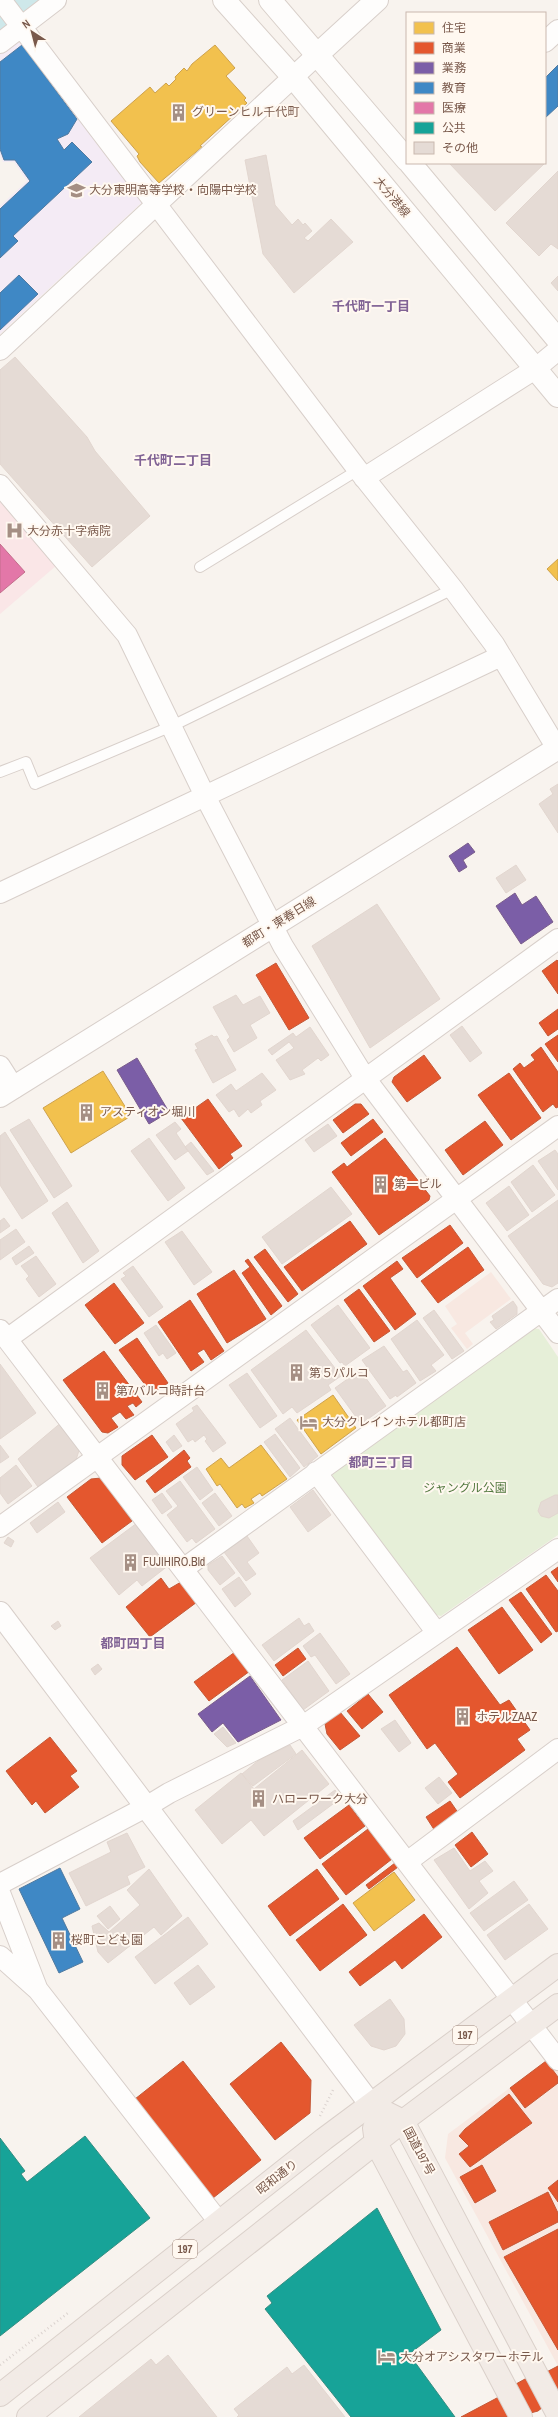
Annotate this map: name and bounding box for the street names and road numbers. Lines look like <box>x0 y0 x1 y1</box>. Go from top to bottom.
street label: 大分港線 <box>370 173 414 221</box>
street label: 都町・東春日線 <box>239 893 319 951</box>
road number: 197 <box>453 2026 477 2044</box>
street label: 国道197号 <box>400 2124 438 2178</box>
street label: 昭和通り <box>253 2156 301 2198</box>
road number: 197 <box>173 2240 197 2258</box>

